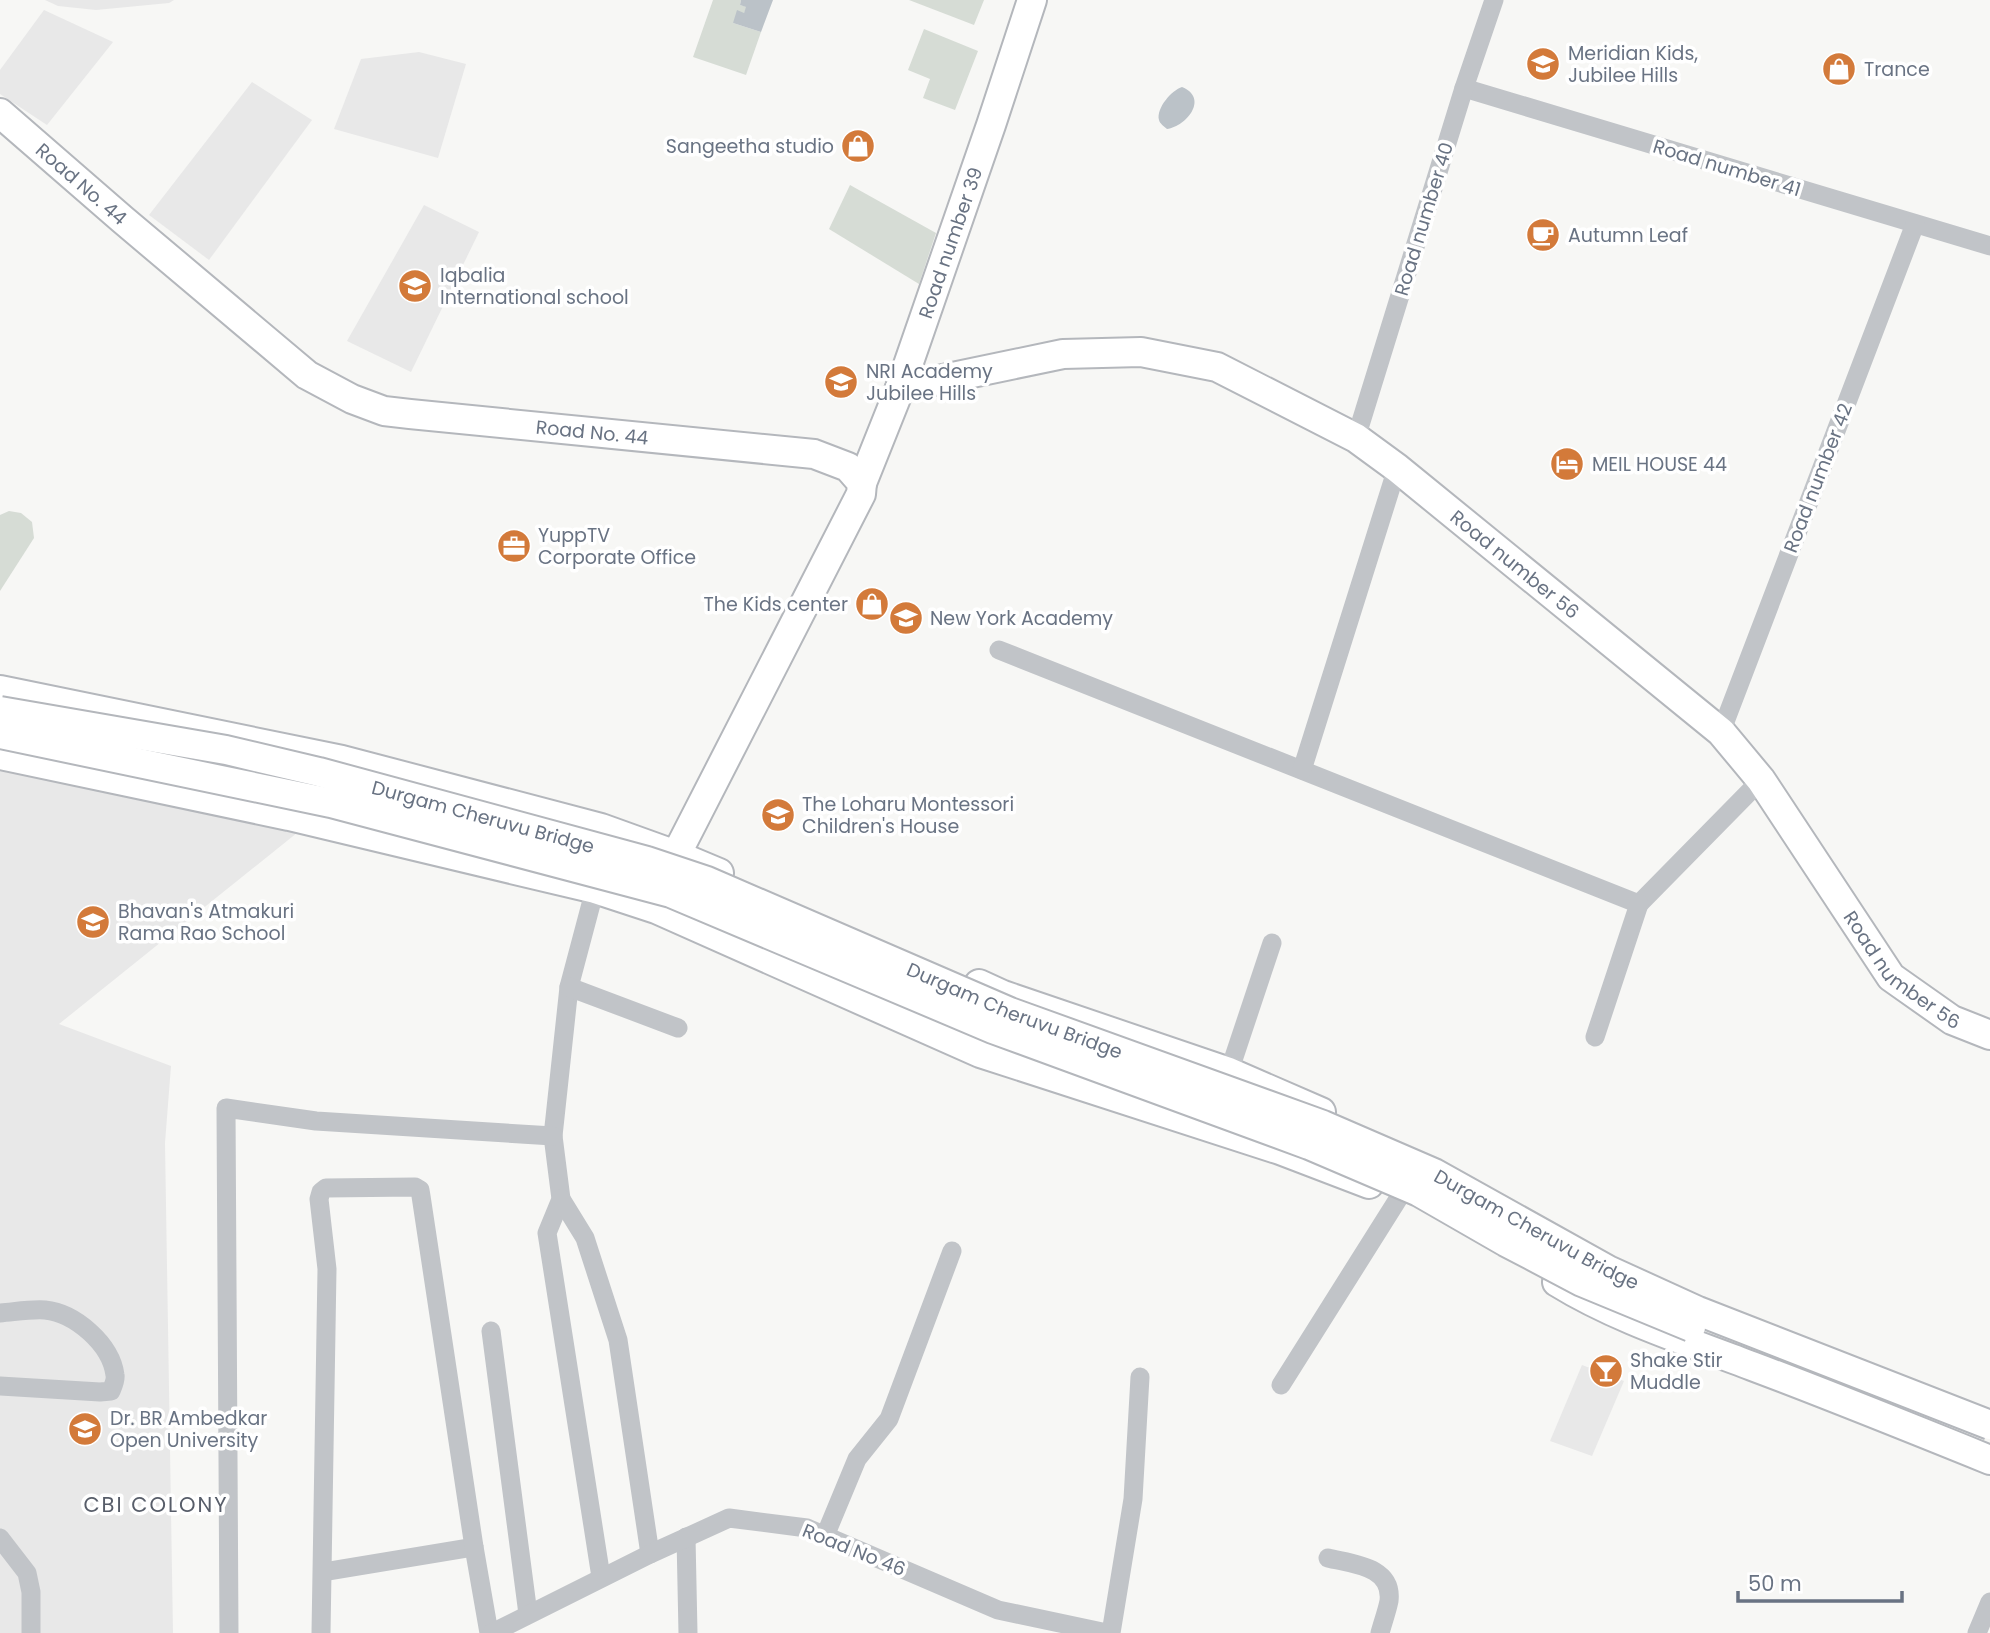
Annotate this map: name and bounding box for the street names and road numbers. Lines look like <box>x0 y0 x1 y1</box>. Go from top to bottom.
street label: Road number 41 <box>1650 133 1804 203</box>
street label: Road No. 44 <box>30 137 133 231</box>
street label: Road number 40 <box>1388 139 1460 299</box>
street label: Road number 39 <box>912 163 989 322</box>
street label: Road number 42 <box>1777 399 1859 557</box>
street label: Road No. 44 <box>535 413 650 451</box>
street label: Road number 56 <box>1445 503 1585 625</box>
street label: Durgam Cheruvu Bridge <box>369 773 598 860</box>
street label: Road number 56 <box>1837 905 1964 1035</box>
street label: Durgam Cheruvu Bridge <box>903 956 1126 1065</box>
street label: Durgam Cheruvu Bridge <box>1429 1162 1644 1296</box>
street label: Road No 46 <box>798 1517 910 1583</box>

